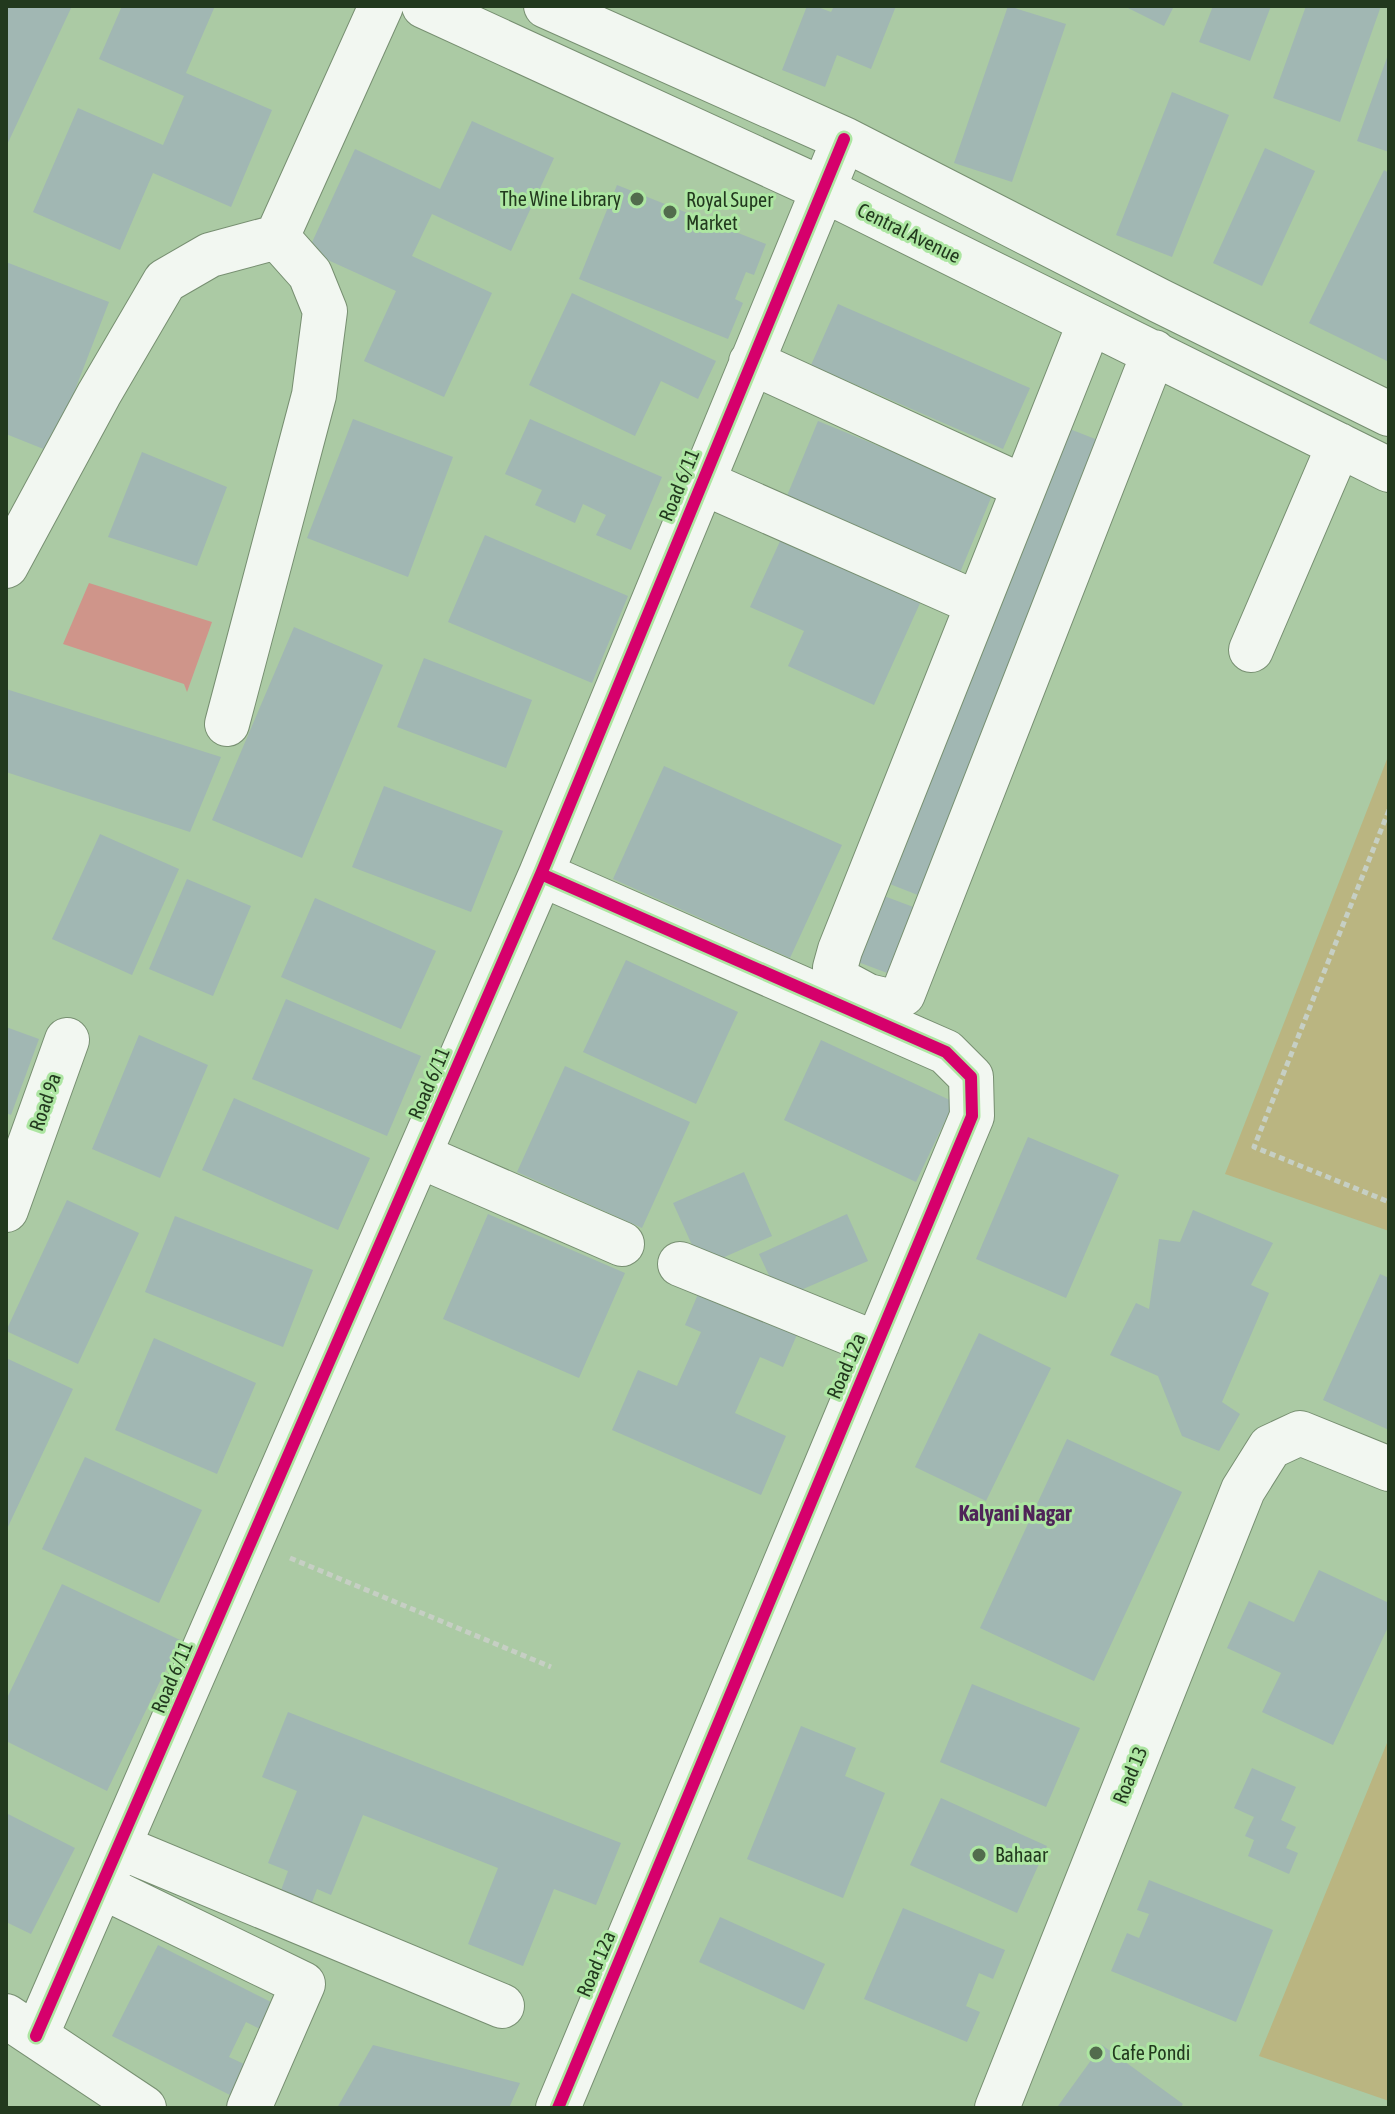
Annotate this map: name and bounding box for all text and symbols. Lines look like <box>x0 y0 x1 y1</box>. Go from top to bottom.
place label: The Wine Library <box>500 187 621 210</box>
place label: Royal Super Market <box>686 188 774 234</box>
marker: The Wine Library <box>628 190 646 208</box>
street label: Central Avenue <box>854 198 964 267</box>
marker: Royal Super Market <box>661 203 679 221</box>
street label: Road 6/11 <box>654 445 703 524</box>
street label: Road 6/11 <box>403 1043 454 1122</box>
street label: Road 9a <box>24 1070 65 1134</box>
street label: Road 12a <box>821 1330 870 1402</box>
district label: Kalyani Nagar <box>959 1500 1072 1526</box>
street label: Road 6/11 <box>146 1637 197 1716</box>
street label: Road 13 <box>1108 1743 1151 1807</box>
place label: Bahaar <box>995 1843 1049 1866</box>
marker: Bahaar <box>970 1846 988 1864</box>
street label: Road 12a <box>571 1928 620 2000</box>
place label: Cafe Pondi <box>1112 2041 1190 2064</box>
marker: Cafe Pondi <box>1087 2044 1105 2062</box>

